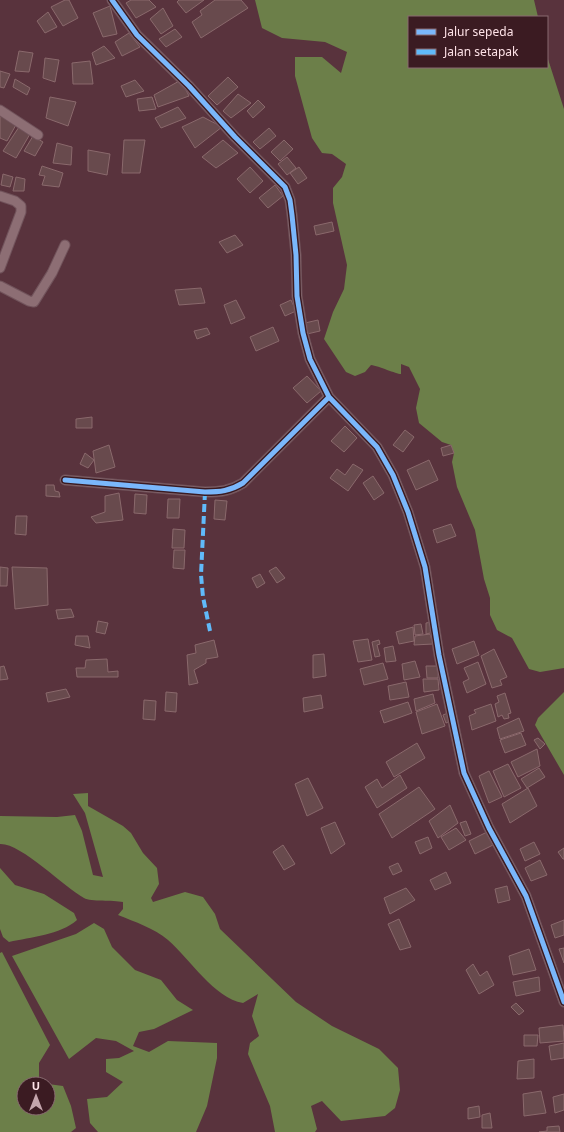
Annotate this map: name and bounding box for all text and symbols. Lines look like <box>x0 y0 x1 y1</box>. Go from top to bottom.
legend <box>408 16 548 68</box>
text: Jalur sepeda <box>443 23 513 40</box>
text: Jalan setapak <box>443 43 519 60</box>
north arrow <box>16 1076 56 1116</box>
text: U <box>32 1078 40 1093</box>

